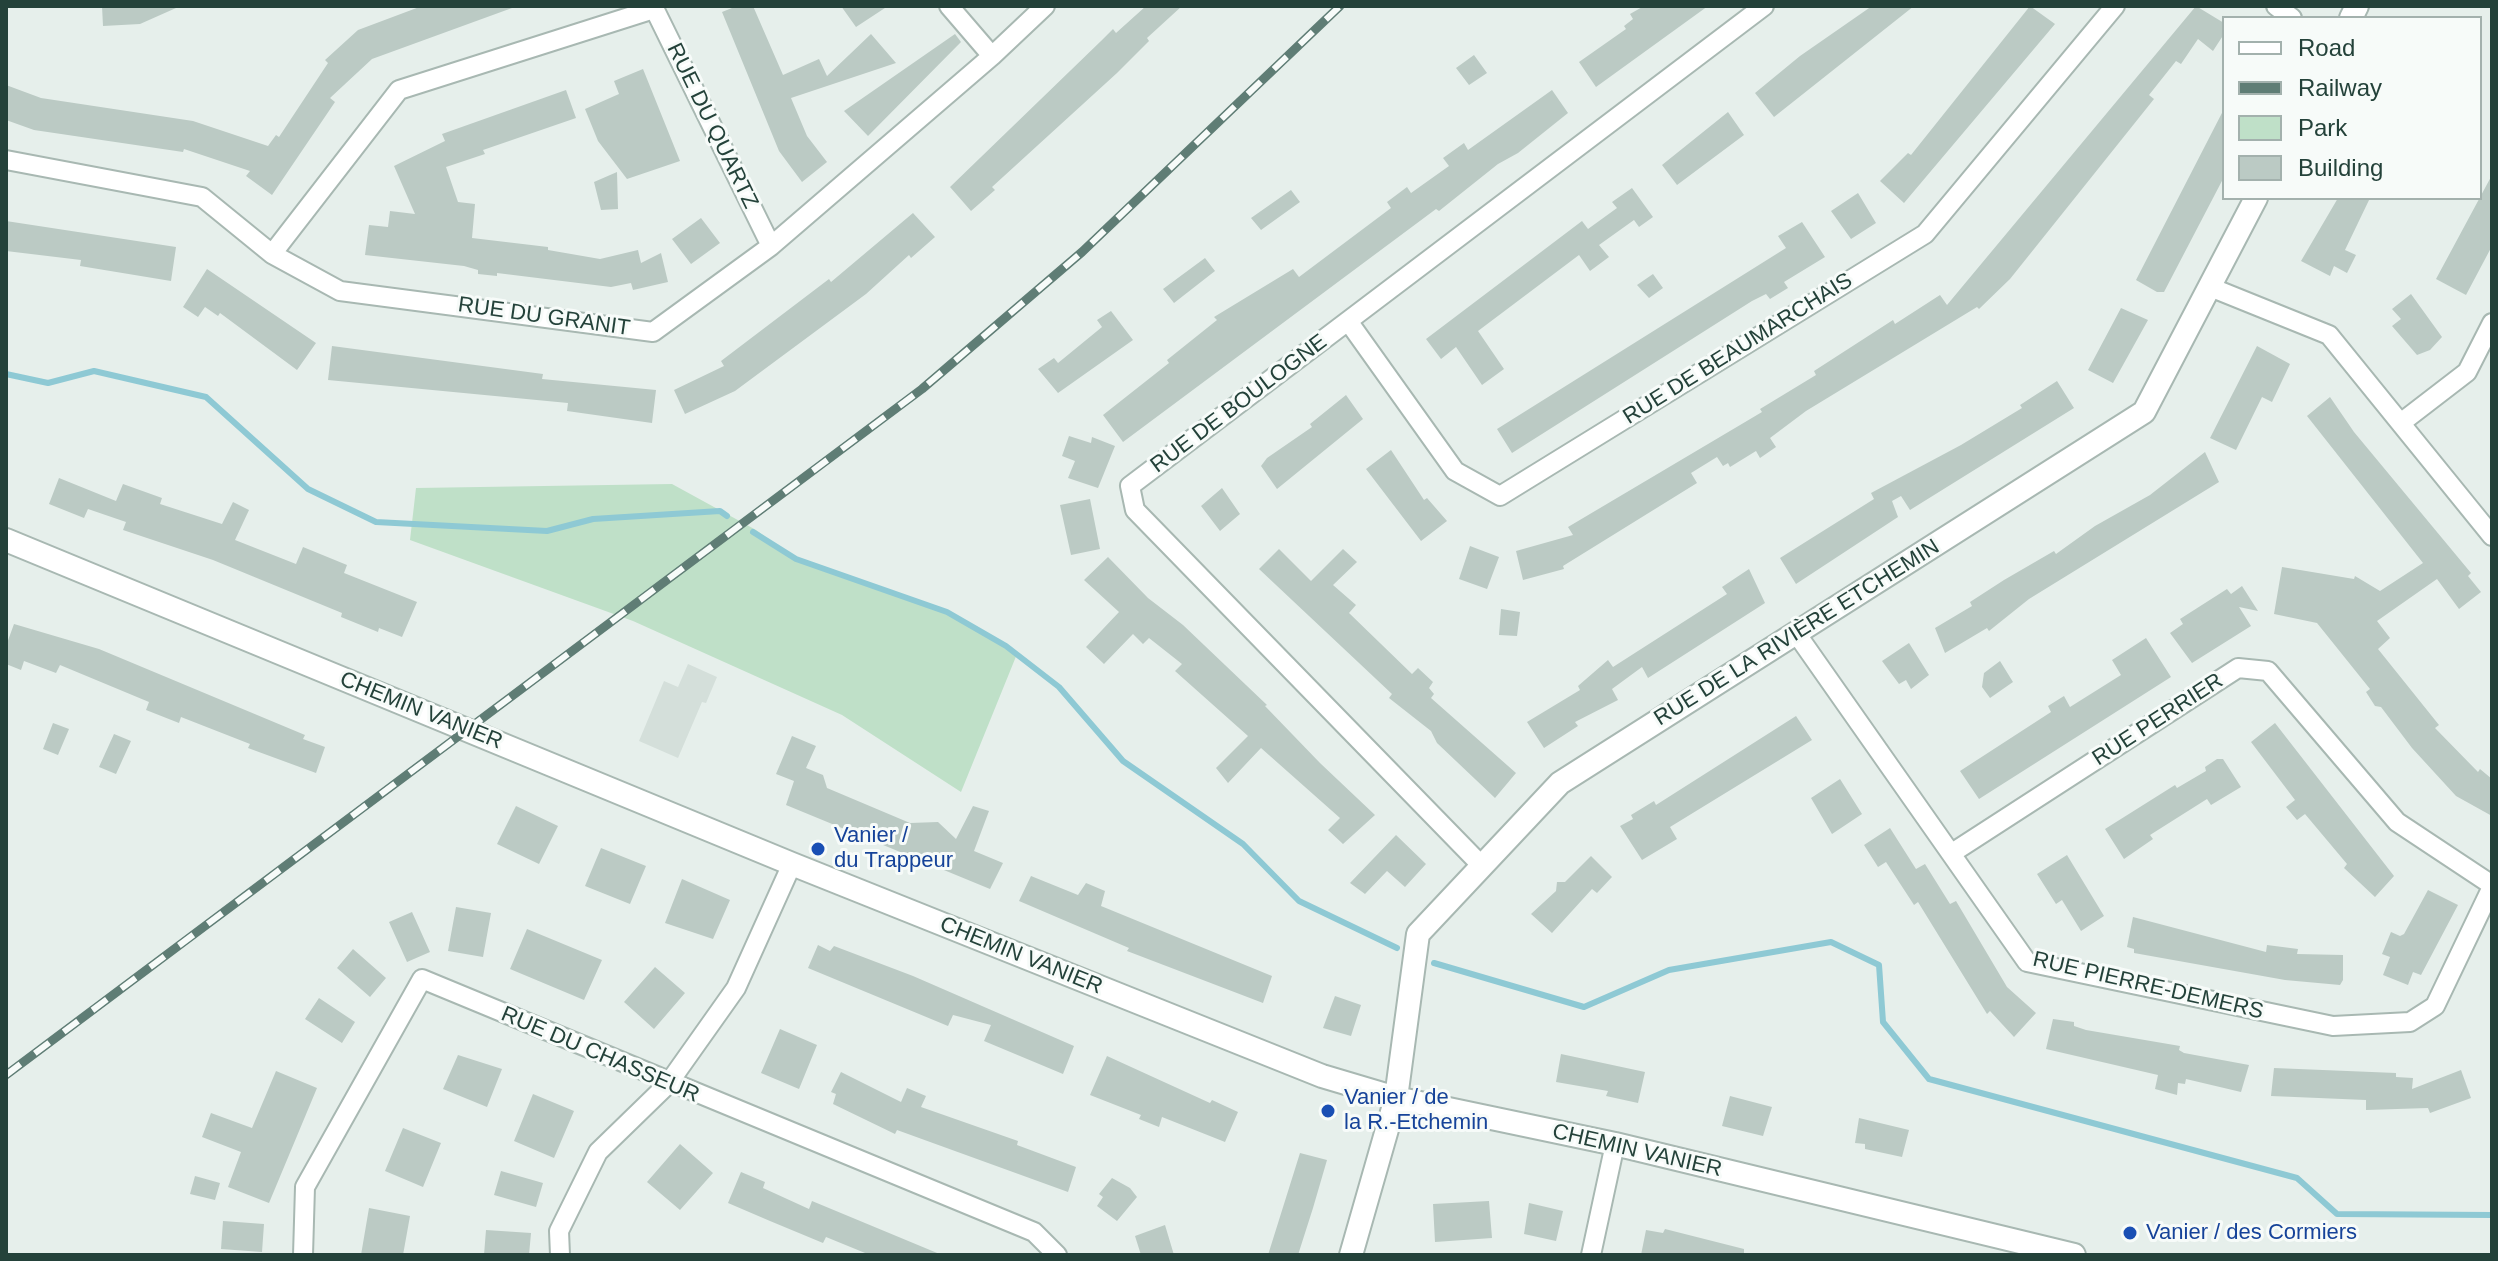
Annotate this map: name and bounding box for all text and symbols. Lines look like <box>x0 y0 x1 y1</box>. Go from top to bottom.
legend <box>2222 16 2482 200</box>
text: Road <box>2298 34 2355 61</box>
street label: RUE DU QUARTZ <box>661 39 763 213</box>
text: Railway <box>2298 74 2382 101</box>
text: Park <box>2298 114 2347 141</box>
text: Building <box>2298 154 2383 181</box>
street label: RUE DE BEAUMARCHAIS <box>1619 268 1857 430</box>
street label: RUE DU GRANIT <box>456 292 632 342</box>
street label: RUE DE BOULOGNE <box>1146 329 1332 479</box>
street label: RUE DE LA RIVIÈRE ETCHEMIN <box>1650 534 1944 732</box>
street label: CHEMIN VANIER <box>336 666 506 756</box>
street label: RUE PERRIER <box>2088 668 2228 772</box>
place label: Vanier / du Trappeur <box>834 823 953 874</box>
marker: Vanier / du Trappeur <box>809 840 827 858</box>
street label: CHEMIN VANIER <box>936 911 1106 1001</box>
street label: RUE PIERRE-DEMERS <box>2030 947 2266 1025</box>
street label: RUE DU CHASSEUR <box>497 1001 703 1109</box>
place label: Vanier / de la R.-Etchemin <box>1344 1085 1488 1136</box>
marker: Vanier / de la R.-Etchemin <box>1319 1102 1337 1120</box>
street label: CHEMIN VANIER <box>1550 1119 1724 1183</box>
place label: Vanier / des Cormiers <box>2146 1220 2357 1246</box>
marker: Vanier / des Cormiers <box>2121 1224 2139 1242</box>

